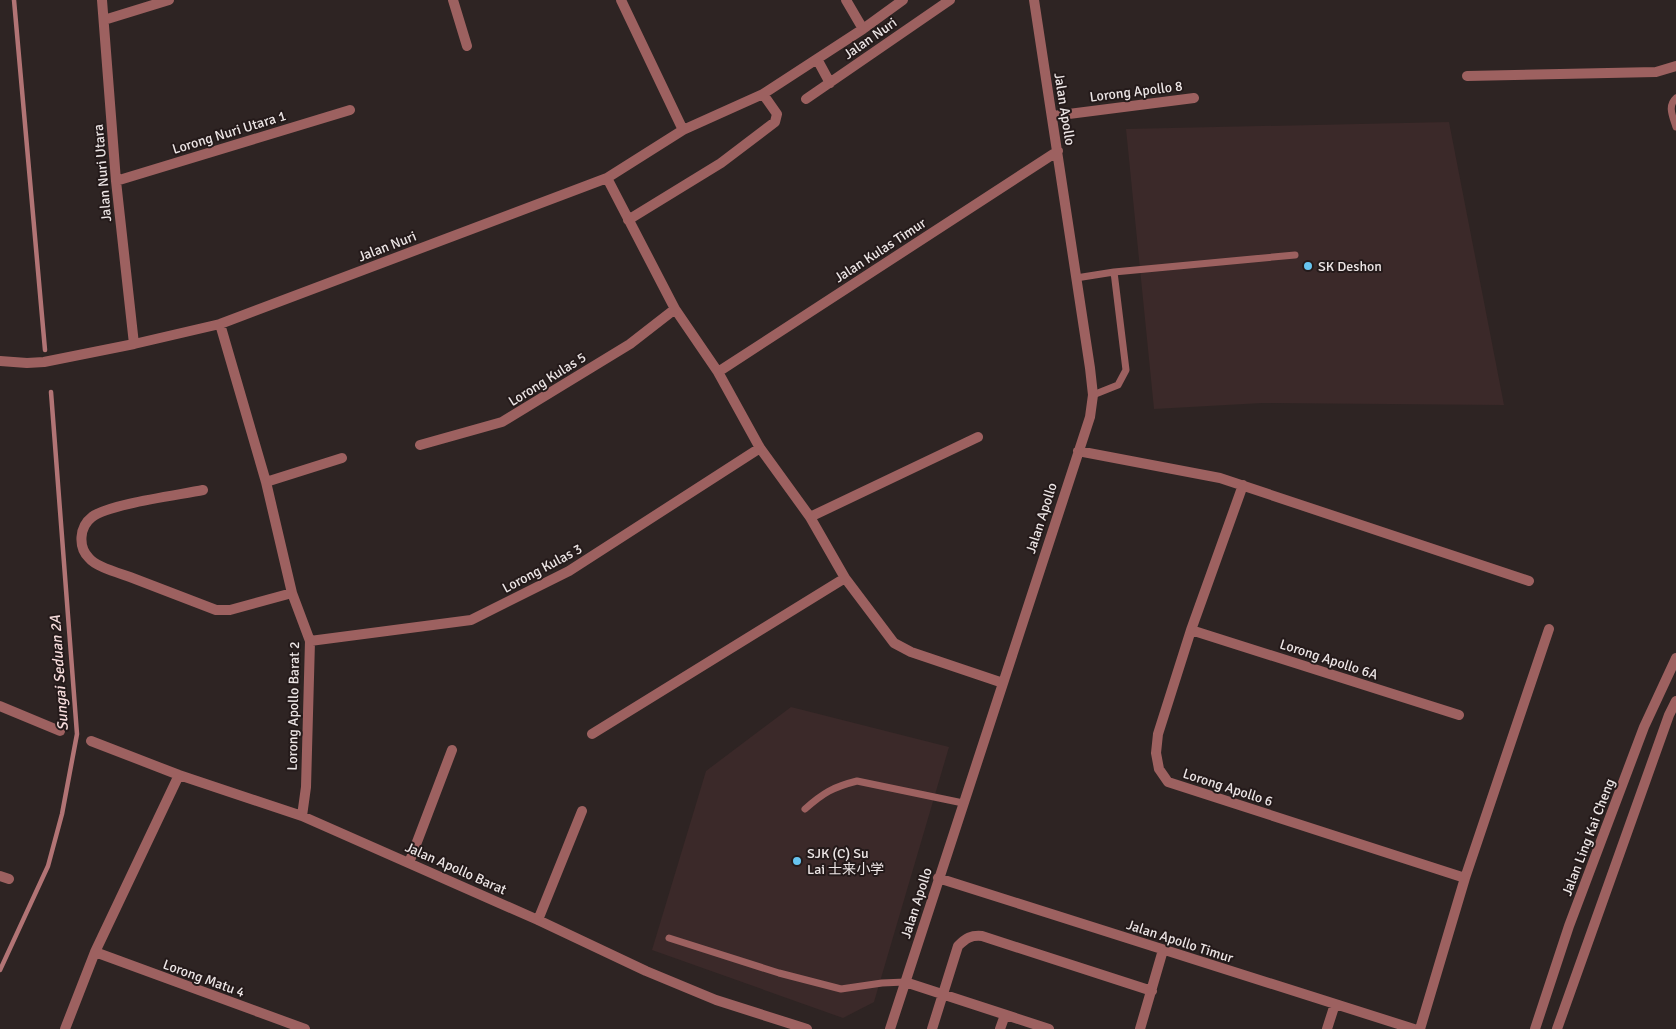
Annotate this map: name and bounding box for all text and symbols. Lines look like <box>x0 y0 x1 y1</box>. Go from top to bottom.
street label: Jalan Nuri <box>840 14 900 63</box>
street label: Jalan Apollo <box>1050 71 1079 147</box>
street label: Lorong Apollo 8 <box>1089 77 1184 106</box>
street label: Lorong Nuri Utara 1 <box>170 107 288 158</box>
street label: Jalan Nuri Utara <box>90 123 115 222</box>
street label: Jalan Kulas Timur <box>831 214 930 286</box>
street label: Jalan Nuri <box>356 228 419 265</box>
place label: SK Deshon <box>1318 258 1382 275</box>
marker: SK Deshon <box>1302 260 1314 272</box>
street label: Lorong Kulas 5 <box>505 349 589 410</box>
street label: Jalan Apollo <box>1022 481 1061 556</box>
street label: Lorong Kulas 3 <box>499 540 585 597</box>
water label: Sungai Seduan 2A <box>46 615 72 731</box>
street label: Lorong Apollo 6A <box>1278 636 1380 683</box>
street label: Lorong Apollo Barat 2 <box>284 641 303 771</box>
street label: Lorong Apollo 6 <box>1181 765 1275 810</box>
street label: Jalan Ling Kai Cheng <box>1558 776 1619 898</box>
street label: Jalan Apollo Barat <box>403 839 509 898</box>
place label: SJK (C) Su Lai 士来小学 <box>807 845 884 878</box>
marker: SJK (C) Su Lai 士来小学 <box>791 855 803 867</box>
street label: Jalan Apollo <box>897 866 936 941</box>
street label: Jalan Apollo Timur <box>1124 916 1236 967</box>
street label: Lorong Matu 4 <box>161 956 248 1001</box>

